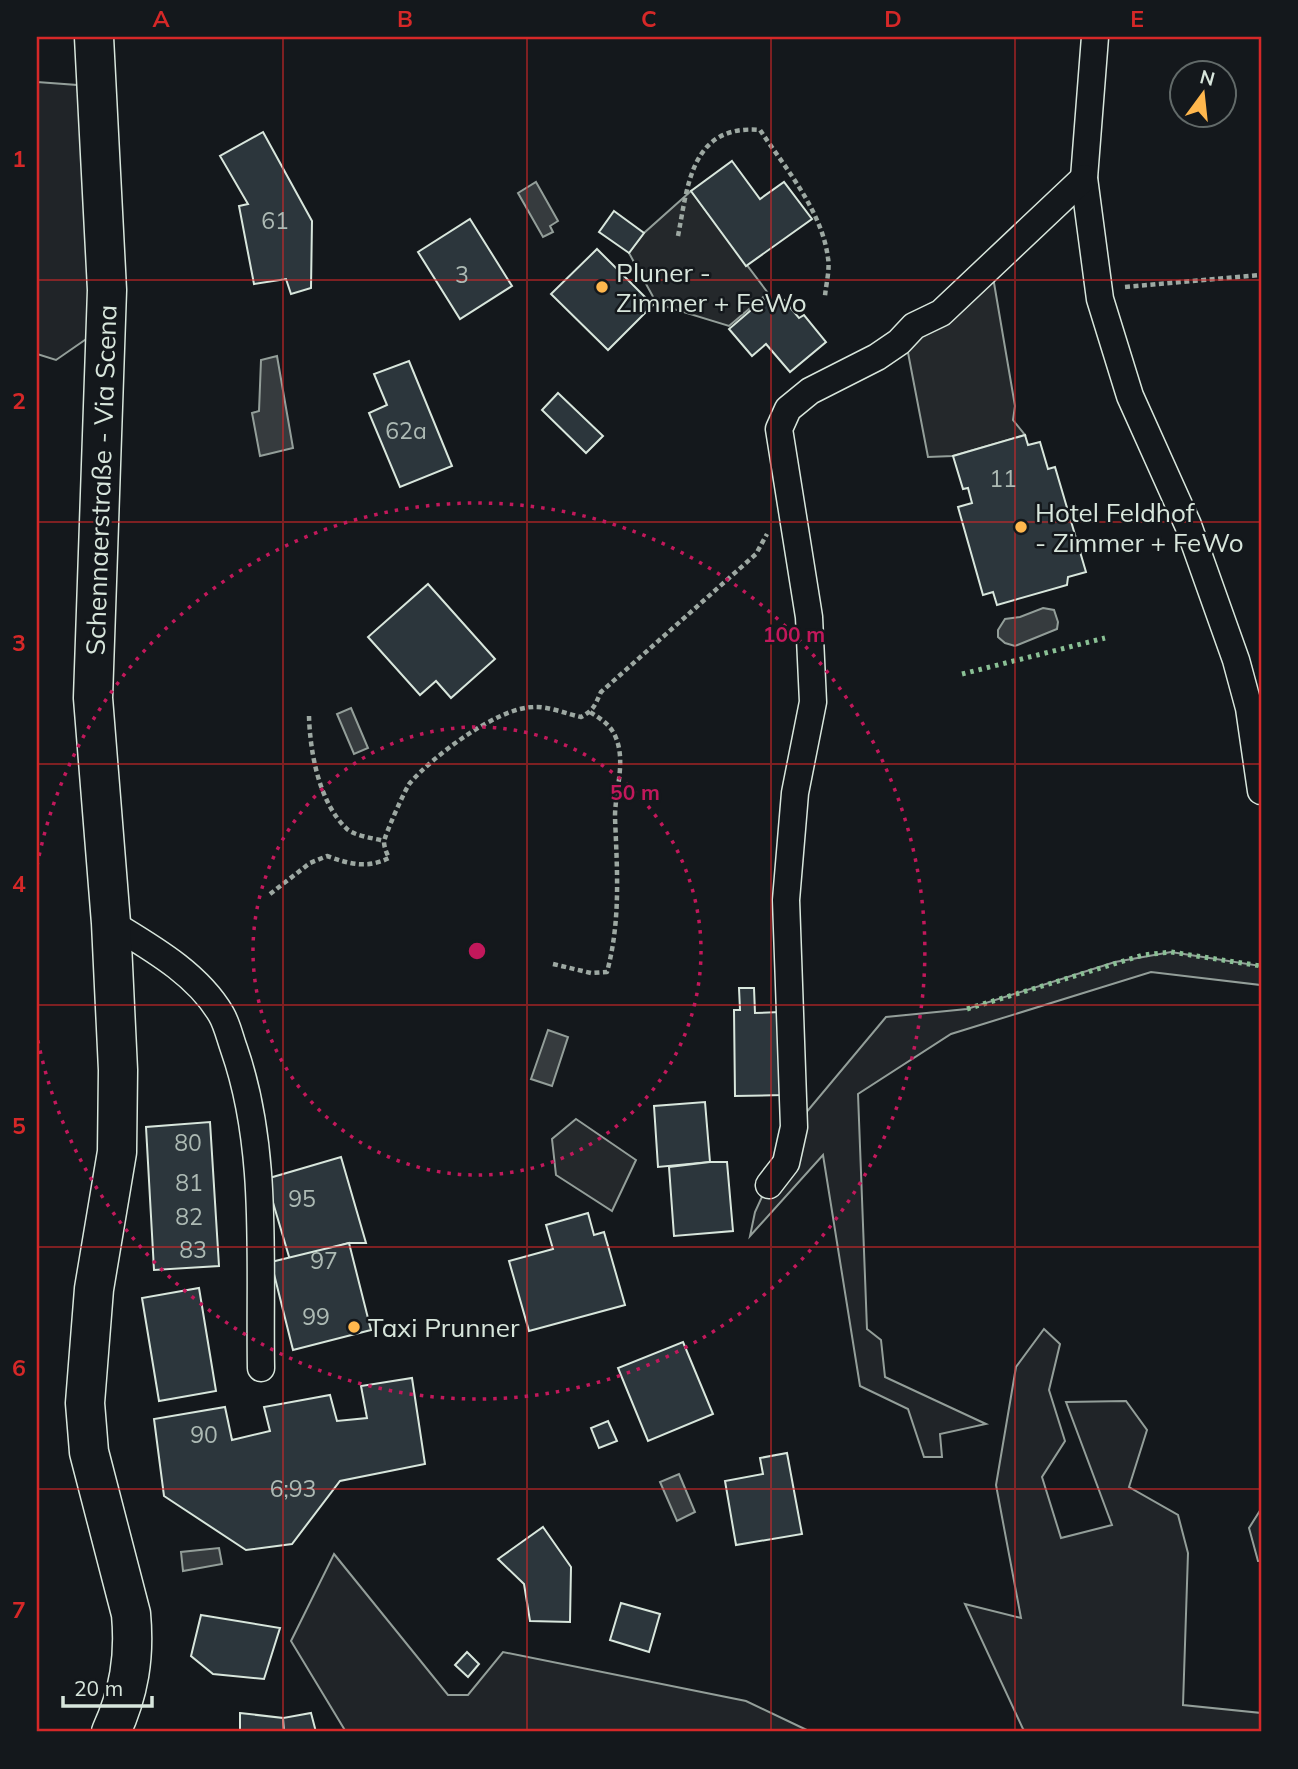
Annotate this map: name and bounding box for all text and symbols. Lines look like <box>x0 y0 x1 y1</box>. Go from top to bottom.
text: A <box>152 4 170 33</box>
text: B <box>397 4 413 33</box>
text: C <box>641 4 657 33</box>
text: D <box>884 4 902 33</box>
text: E <box>1130 4 1144 33</box>
north arrow <box>1168 60 1238 130</box>
text: N <box>1197 64 1217 91</box>
text: 1 <box>12 144 26 173</box>
house number: 61 <box>261 206 289 235</box>
place label: Pluner - Zimmer + FeWo <box>616 256 807 319</box>
house number: 3 <box>455 260 469 289</box>
marker: Pluner - Zimmer + FeWo <box>594 279 610 295</box>
street label: Schennaerstraße - Via Scena <box>78 304 124 656</box>
text: 2 <box>12 386 26 415</box>
house number: 62a <box>385 416 427 445</box>
house number: 11 <box>989 464 1017 493</box>
place label: Hotel Feldhof - Zimmer + FeWo <box>1035 496 1244 559</box>
marker: Hotel Feldhof - Zimmer + FeWo <box>1013 519 1029 535</box>
text: 100 m <box>763 621 825 647</box>
text: 3 <box>12 628 26 657</box>
text: 50 m <box>610 779 660 805</box>
text: 4 <box>12 869 26 898</box>
centre of rings <box>465 939 489 963</box>
text: 5 <box>12 1111 26 1140</box>
house number: 80 <box>174 1128 202 1157</box>
house number: 81 <box>175 1168 203 1197</box>
house number: 95 <box>288 1184 316 1213</box>
house number: 82 <box>175 1202 203 1231</box>
house number: 83 <box>179 1235 207 1264</box>
house number: 97 <box>310 1246 338 1275</box>
house number: 99 <box>302 1302 330 1331</box>
place label: Taxi Prunner <box>368 1311 520 1344</box>
marker: Taxi Prunner <box>346 1319 362 1335</box>
text: 6 <box>12 1353 26 1382</box>
house number: 90 <box>190 1420 218 1449</box>
house number: 6;93 <box>270 1474 316 1503</box>
text: 7 <box>12 1595 26 1624</box>
scale bar <box>63 1664 152 1708</box>
text: 20 m <box>74 1675 123 1701</box>

